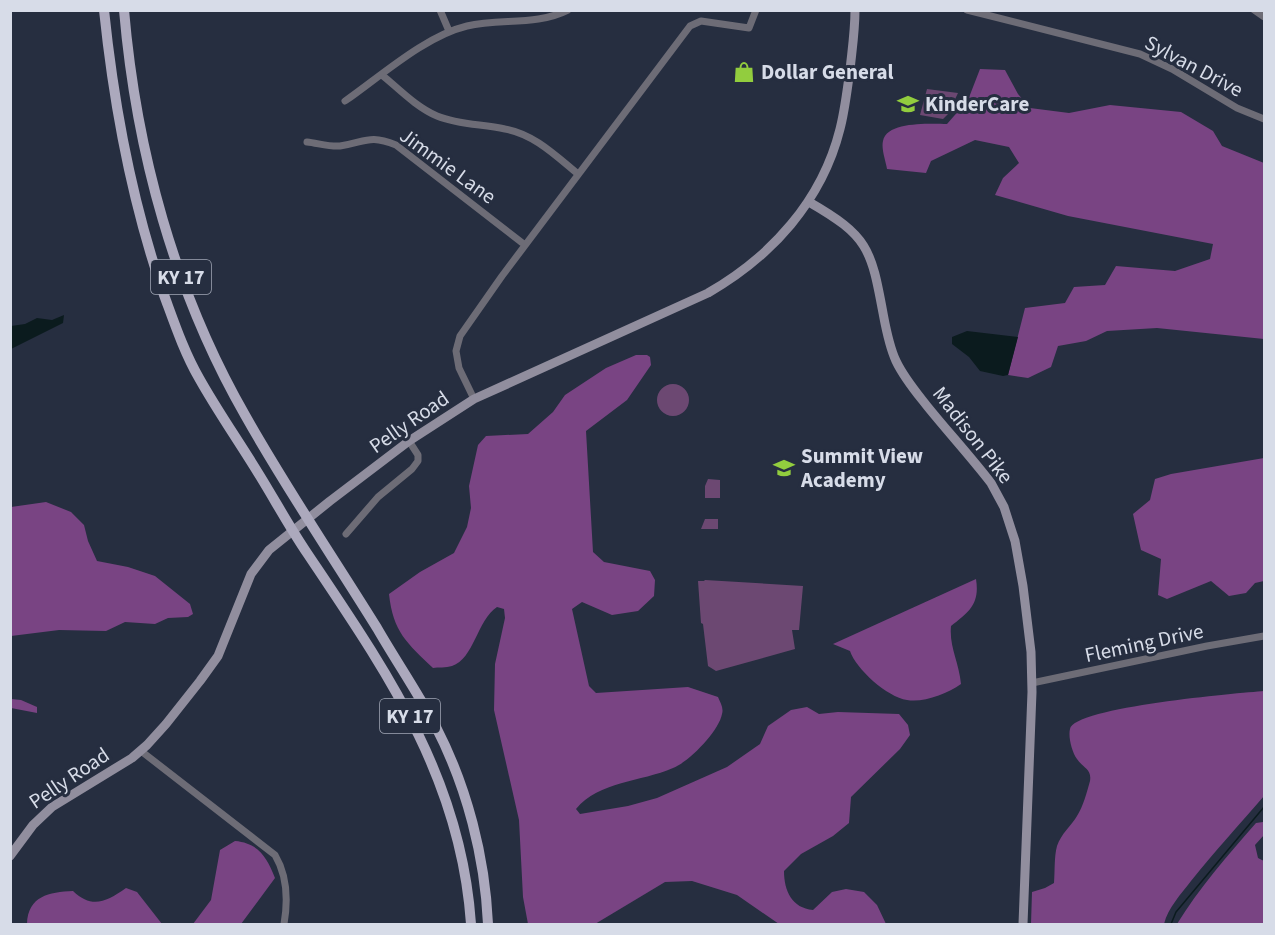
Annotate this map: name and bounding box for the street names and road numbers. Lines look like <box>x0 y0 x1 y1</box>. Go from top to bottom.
street label: Sylvan Drive <box>1139 28 1249 104</box>
street label: Jimmie Lane <box>394 121 502 211</box>
road number: KY 17 <box>151 260 211 294</box>
street label: Madison Pike <box>925 380 1021 490</box>
street label: Pelly Road <box>363 383 455 461</box>
street label: Fleming Drive <box>1082 616 1206 670</box>
road number: KY 17 <box>380 699 440 733</box>
street label: Pelly Road <box>23 740 115 816</box>

